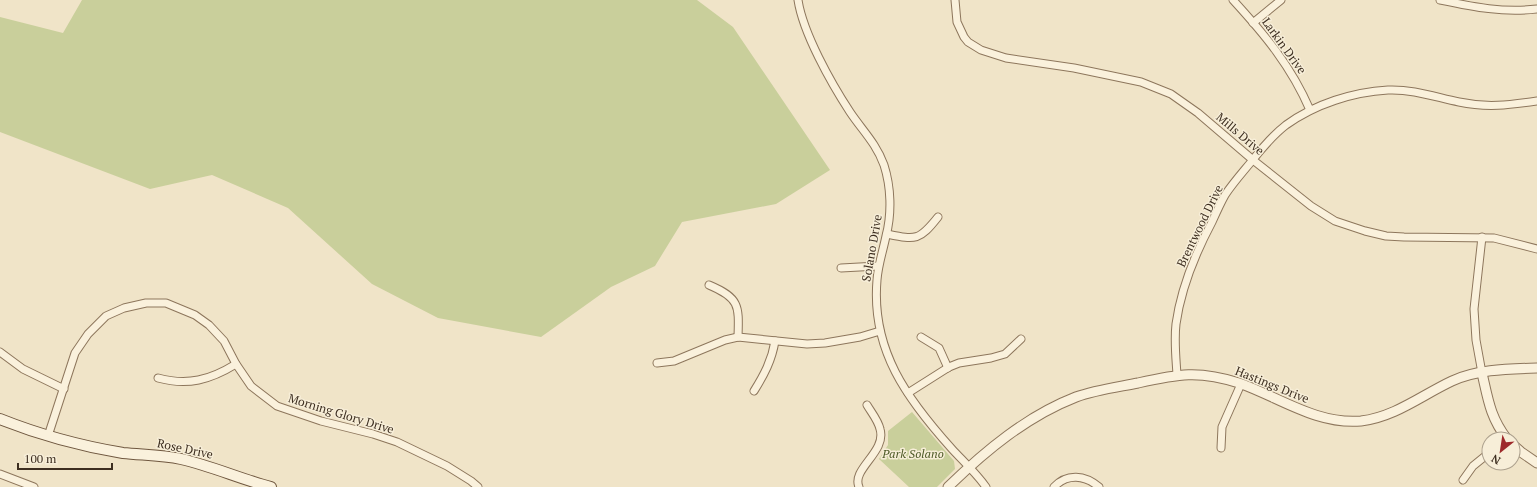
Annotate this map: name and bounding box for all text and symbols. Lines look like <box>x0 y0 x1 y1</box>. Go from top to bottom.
street label: Larkin Drive <box>1259 15 1310 77</box>
street label: Mills Drive <box>1213 109 1267 158</box>
street label: Brentwood Drive <box>1173 182 1226 269</box>
street label: Solano Drive <box>858 213 885 283</box>
street label: Hastings Drive <box>1233 363 1311 406</box>
street label: Morning Glory Drive <box>287 390 396 437</box>
north arrow <box>1481 431 1521 471</box>
street label: Rose Drive <box>156 435 214 462</box>
scale bar <box>18 445 112 471</box>
park label: Park Solano <box>881 446 944 461</box>
text: 100 m <box>24 451 57 466</box>
text: N <box>1488 451 1503 468</box>

